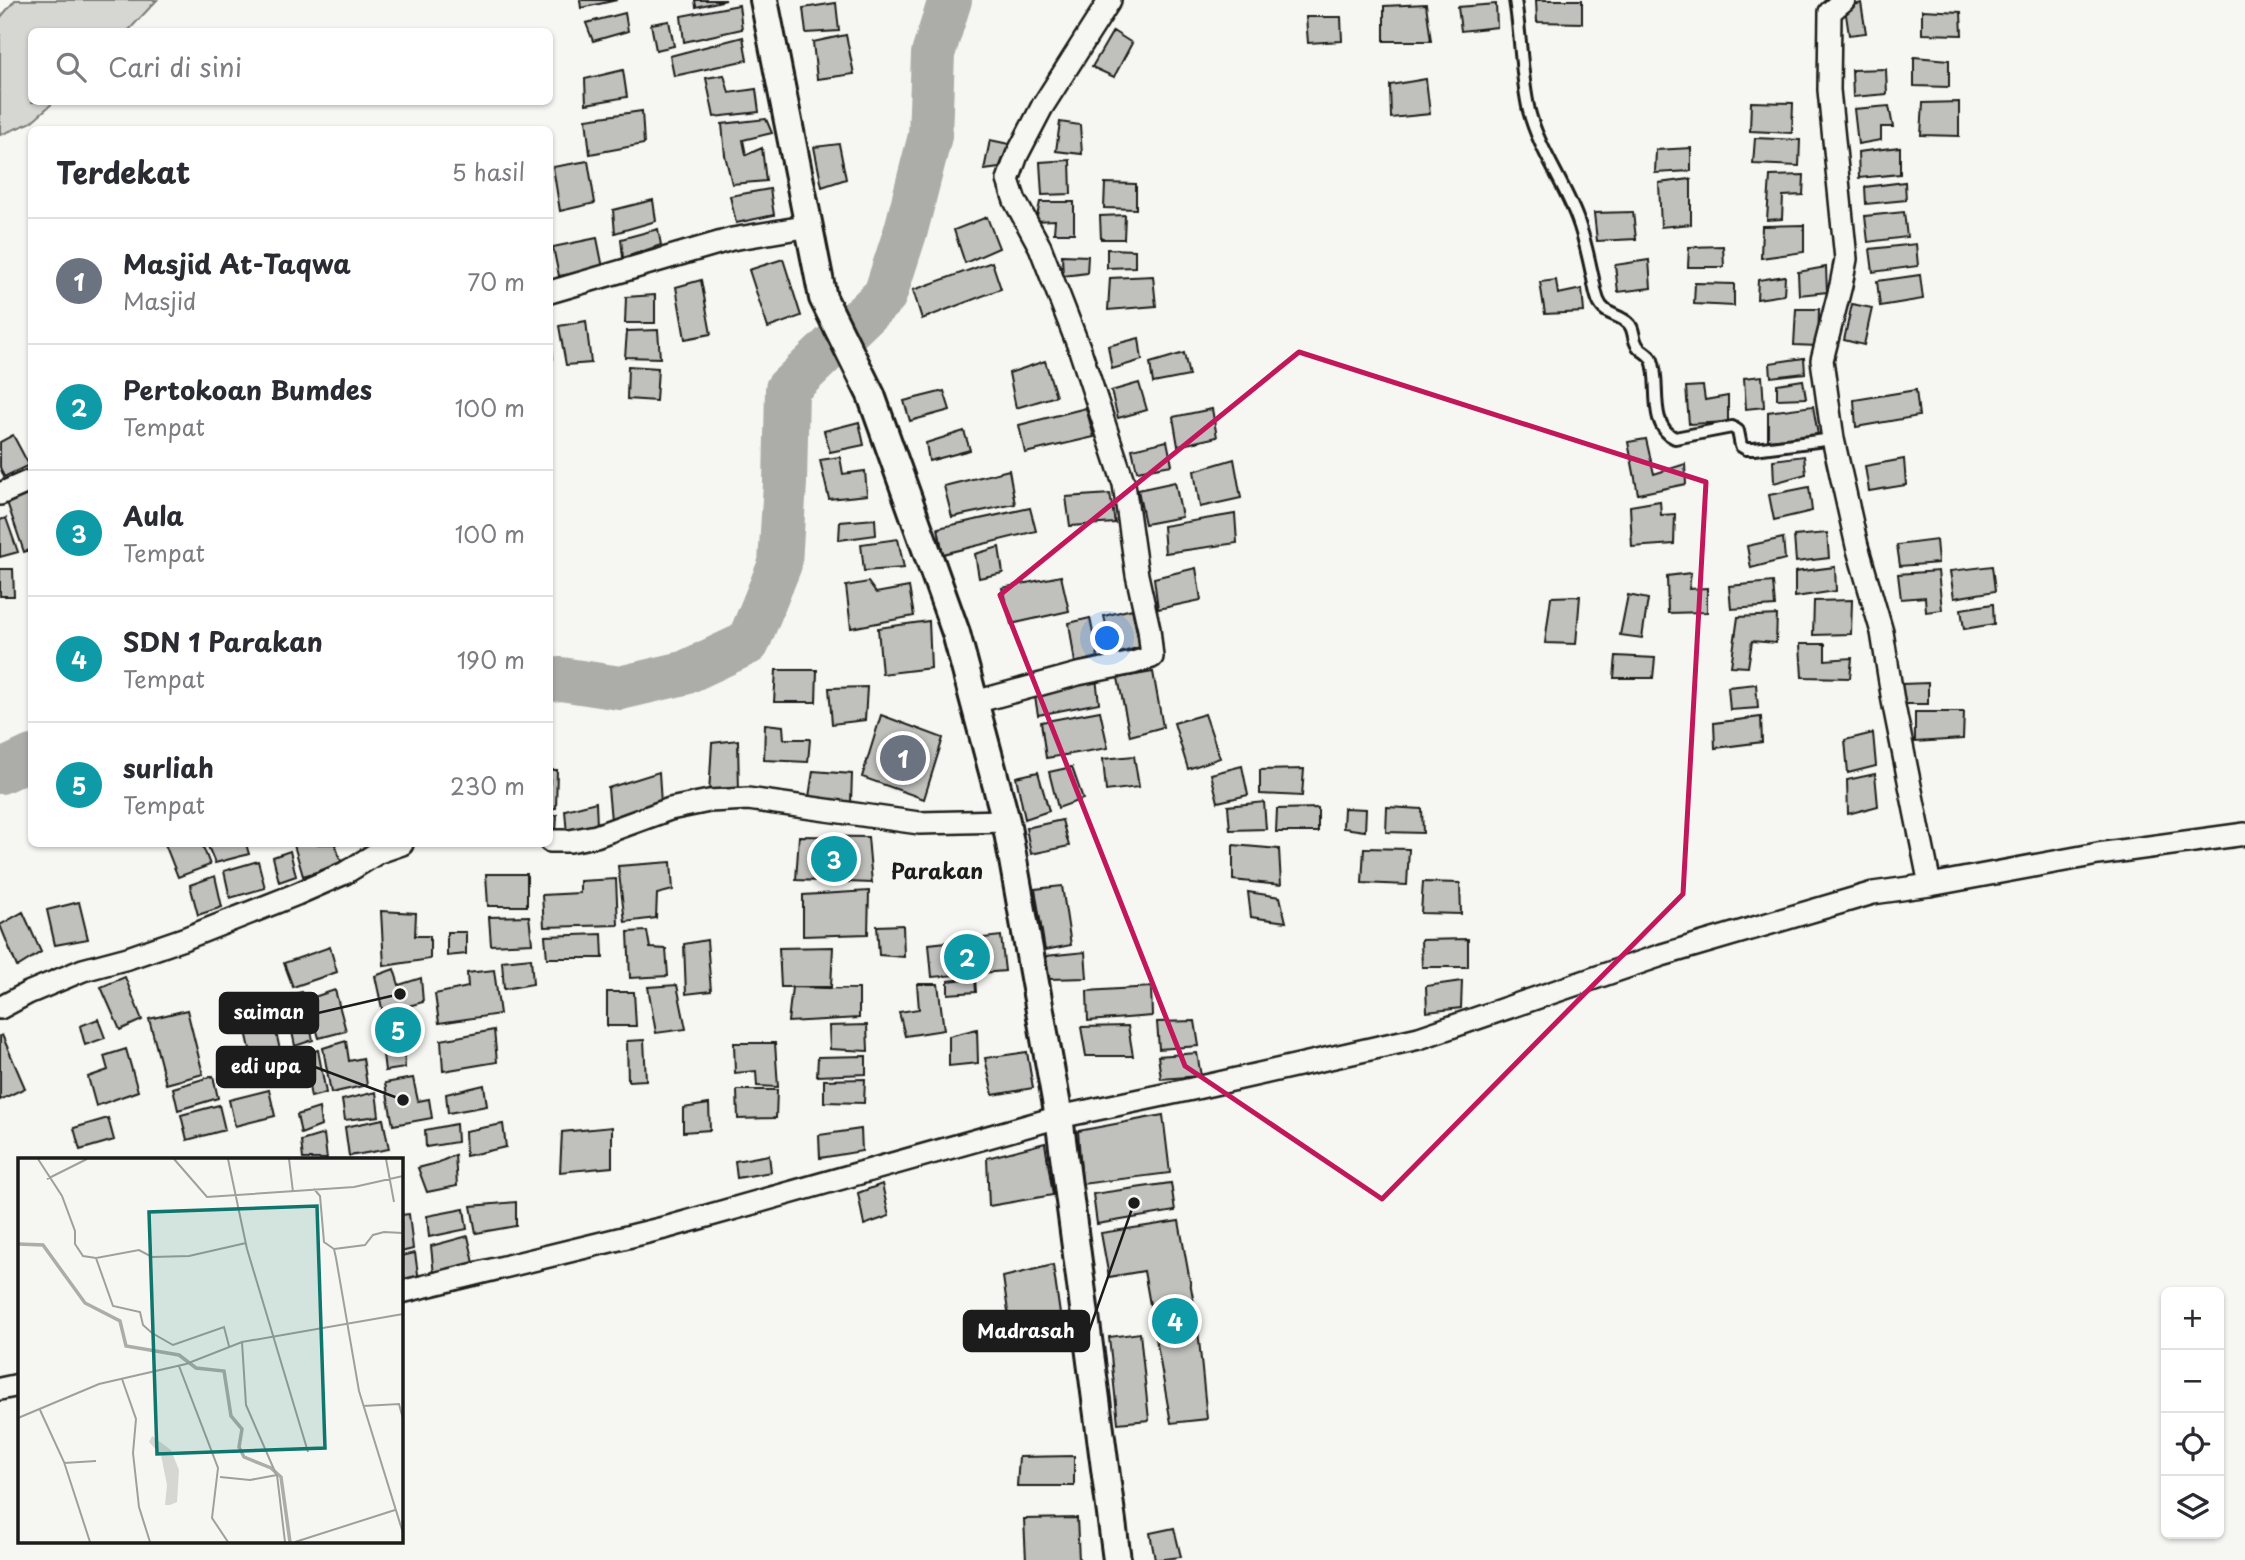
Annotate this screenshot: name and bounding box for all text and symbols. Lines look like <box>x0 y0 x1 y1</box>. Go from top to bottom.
search box <box>28 28 553 105</box>
text: Cari di sini <box>108 47 242 86</box>
icon: search <box>52 48 90 86</box>
text: Terdekat <box>56 149 191 194</box>
text: 5 hasil <box>452 154 525 189</box>
text: Masjid At-Taqwa <box>123 244 351 283</box>
text: 1 <box>74 264 85 299</box>
text: 70 m <box>467 264 525 299</box>
text: Masjid <box>123 283 197 318</box>
text: Pertokoan Bumdes <box>123 370 372 409</box>
text: 2 <box>71 390 87 425</box>
text: 100 m <box>455 390 525 425</box>
text: Tempat <box>123 409 205 444</box>
text: Aula <box>123 496 184 535</box>
text: 3 <box>71 516 87 551</box>
text: 100 m <box>455 516 525 551</box>
text: Tempat <box>123 535 205 570</box>
your location <box>1090 621 1124 655</box>
text: SDN 1 Parakan <box>123 622 323 661</box>
text: 4 <box>71 642 87 677</box>
text: 190 m <box>457 642 525 677</box>
text: Tempat <box>123 661 205 696</box>
pin: 1 <box>880 732 926 784</box>
text: surliah <box>123 748 214 787</box>
text: 5 <box>72 768 86 803</box>
text: 230 m <box>450 768 525 803</box>
text: Tempat <box>123 787 205 822</box>
pin: 3 <box>811 833 857 885</box>
district label: Parakan <box>891 854 983 886</box>
pin: 2 <box>944 931 990 983</box>
callout: saiman <box>220 993 318 1033</box>
text: saiman <box>234 997 304 1025</box>
pin: 5 <box>375 1004 421 1056</box>
callout: edi upa <box>217 1047 315 1087</box>
text: edi upa <box>231 1051 301 1079</box>
inset map <box>18 1158 402 1542</box>
map controls <box>2161 1287 2224 1539</box>
button: + <box>2161 1287 2224 1350</box>
pin: 4 <box>1152 1295 1198 1347</box>
callout: Madrasah <box>964 1311 1089 1351</box>
text: Madrasah <box>977 1316 1075 1344</box>
button: − <box>2161 1350 2224 1413</box>
button: locate <box>2161 1413 2224 1476</box>
button: layers <box>2161 1476 2224 1539</box>

